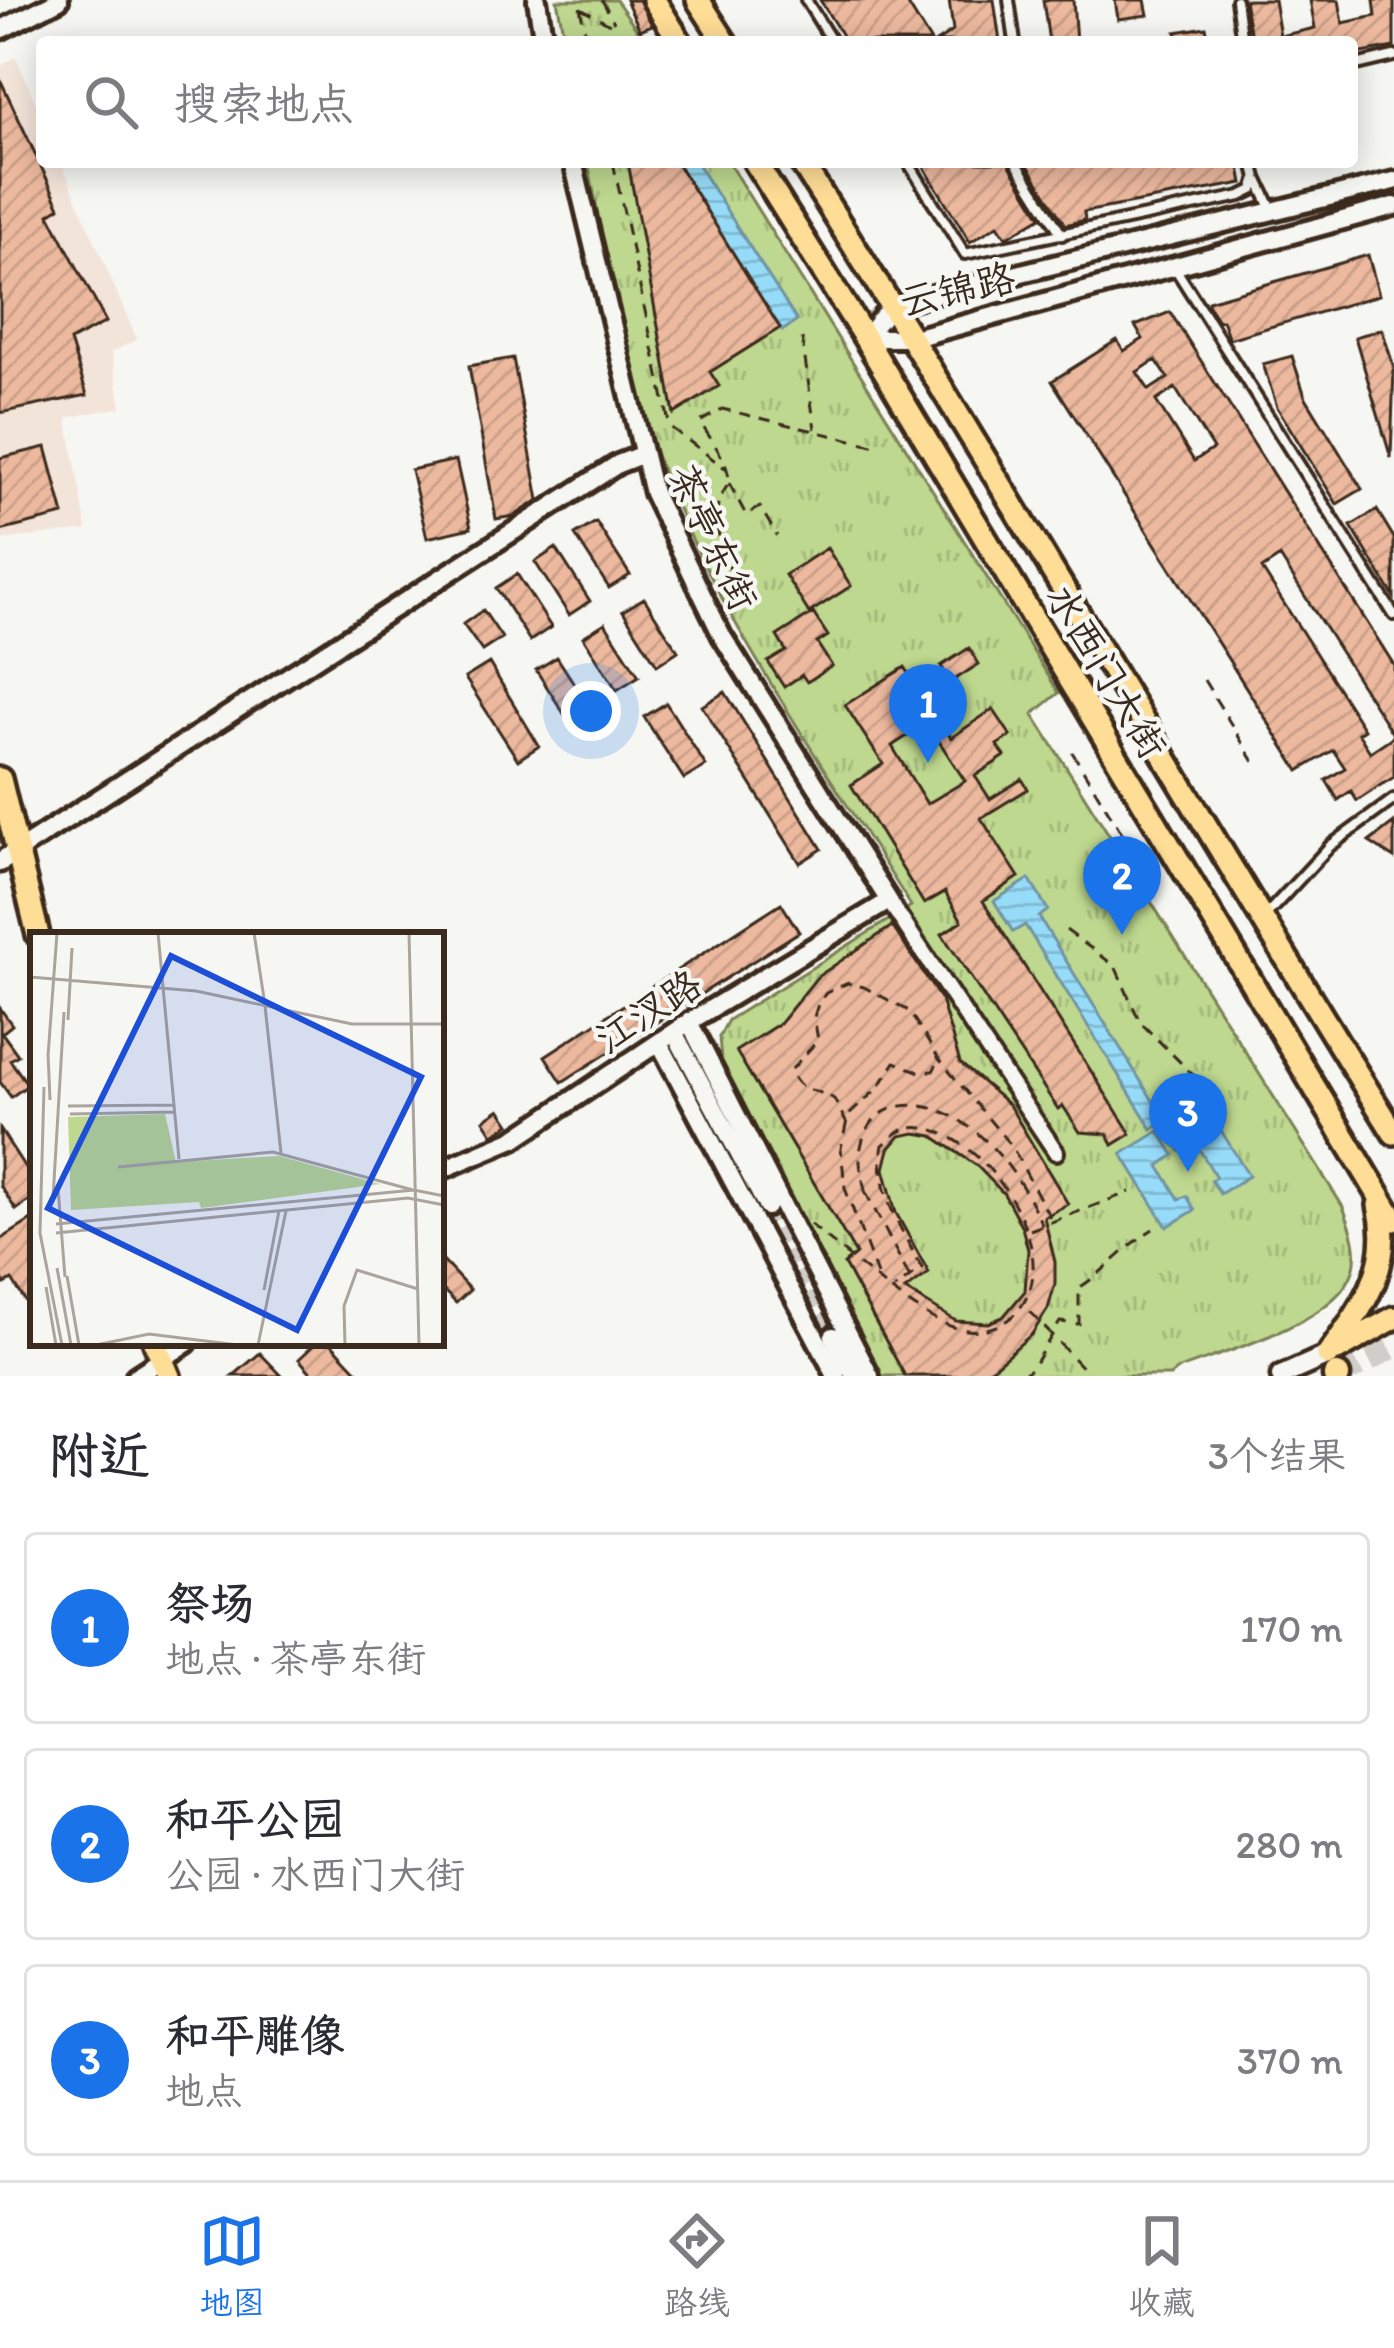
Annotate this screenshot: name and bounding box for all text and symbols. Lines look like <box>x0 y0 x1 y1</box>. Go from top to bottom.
search box <box>36 36 1358 168</box>
icon: search <box>78 69 144 135</box>
text: 搜索地点 <box>174 76 354 130</box>
street label: 云锦路 <box>895 253 1019 326</box>
street label: 茶亭东街 <box>659 457 768 618</box>
street label: 水西门大街 <box>1036 576 1177 767</box>
pin: 1 <box>889 664 967 763</box>
your location <box>561 681 621 741</box>
pin: 2 <box>1083 836 1161 935</box>
inset map <box>30 932 444 1346</box>
street label: 江汊路 <box>586 960 710 1063</box>
pin: 3 <box>1149 1073 1227 1172</box>
text: 附近 <box>48 1425 150 1486</box>
text: 3个结果 <box>1208 1432 1346 1479</box>
text: 祭场 <box>165 1576 255 1630</box>
text: 1 <box>81 1605 99 1652</box>
text: 170 m <box>1240 1605 1343 1652</box>
text: 地点 · 茶亭东街 <box>165 1635 426 1682</box>
text: 和平公园 <box>165 1792 345 1846</box>
text: 2 <box>80 1821 100 1868</box>
text: 280 m <box>1236 1821 1343 1868</box>
text: 公园 · 水西门大街 <box>165 1851 465 1898</box>
text: 和平雕像 <box>165 2008 345 2062</box>
text: 3 <box>79 2037 101 2084</box>
text: 370 m <box>1237 2037 1343 2084</box>
text: 地点 <box>165 2067 243 2114</box>
tab: 地图 <box>199 2208 265 2323</box>
tab: 路线 <box>664 2208 730 2323</box>
tab: 收藏 <box>1129 2208 1195 2323</box>

